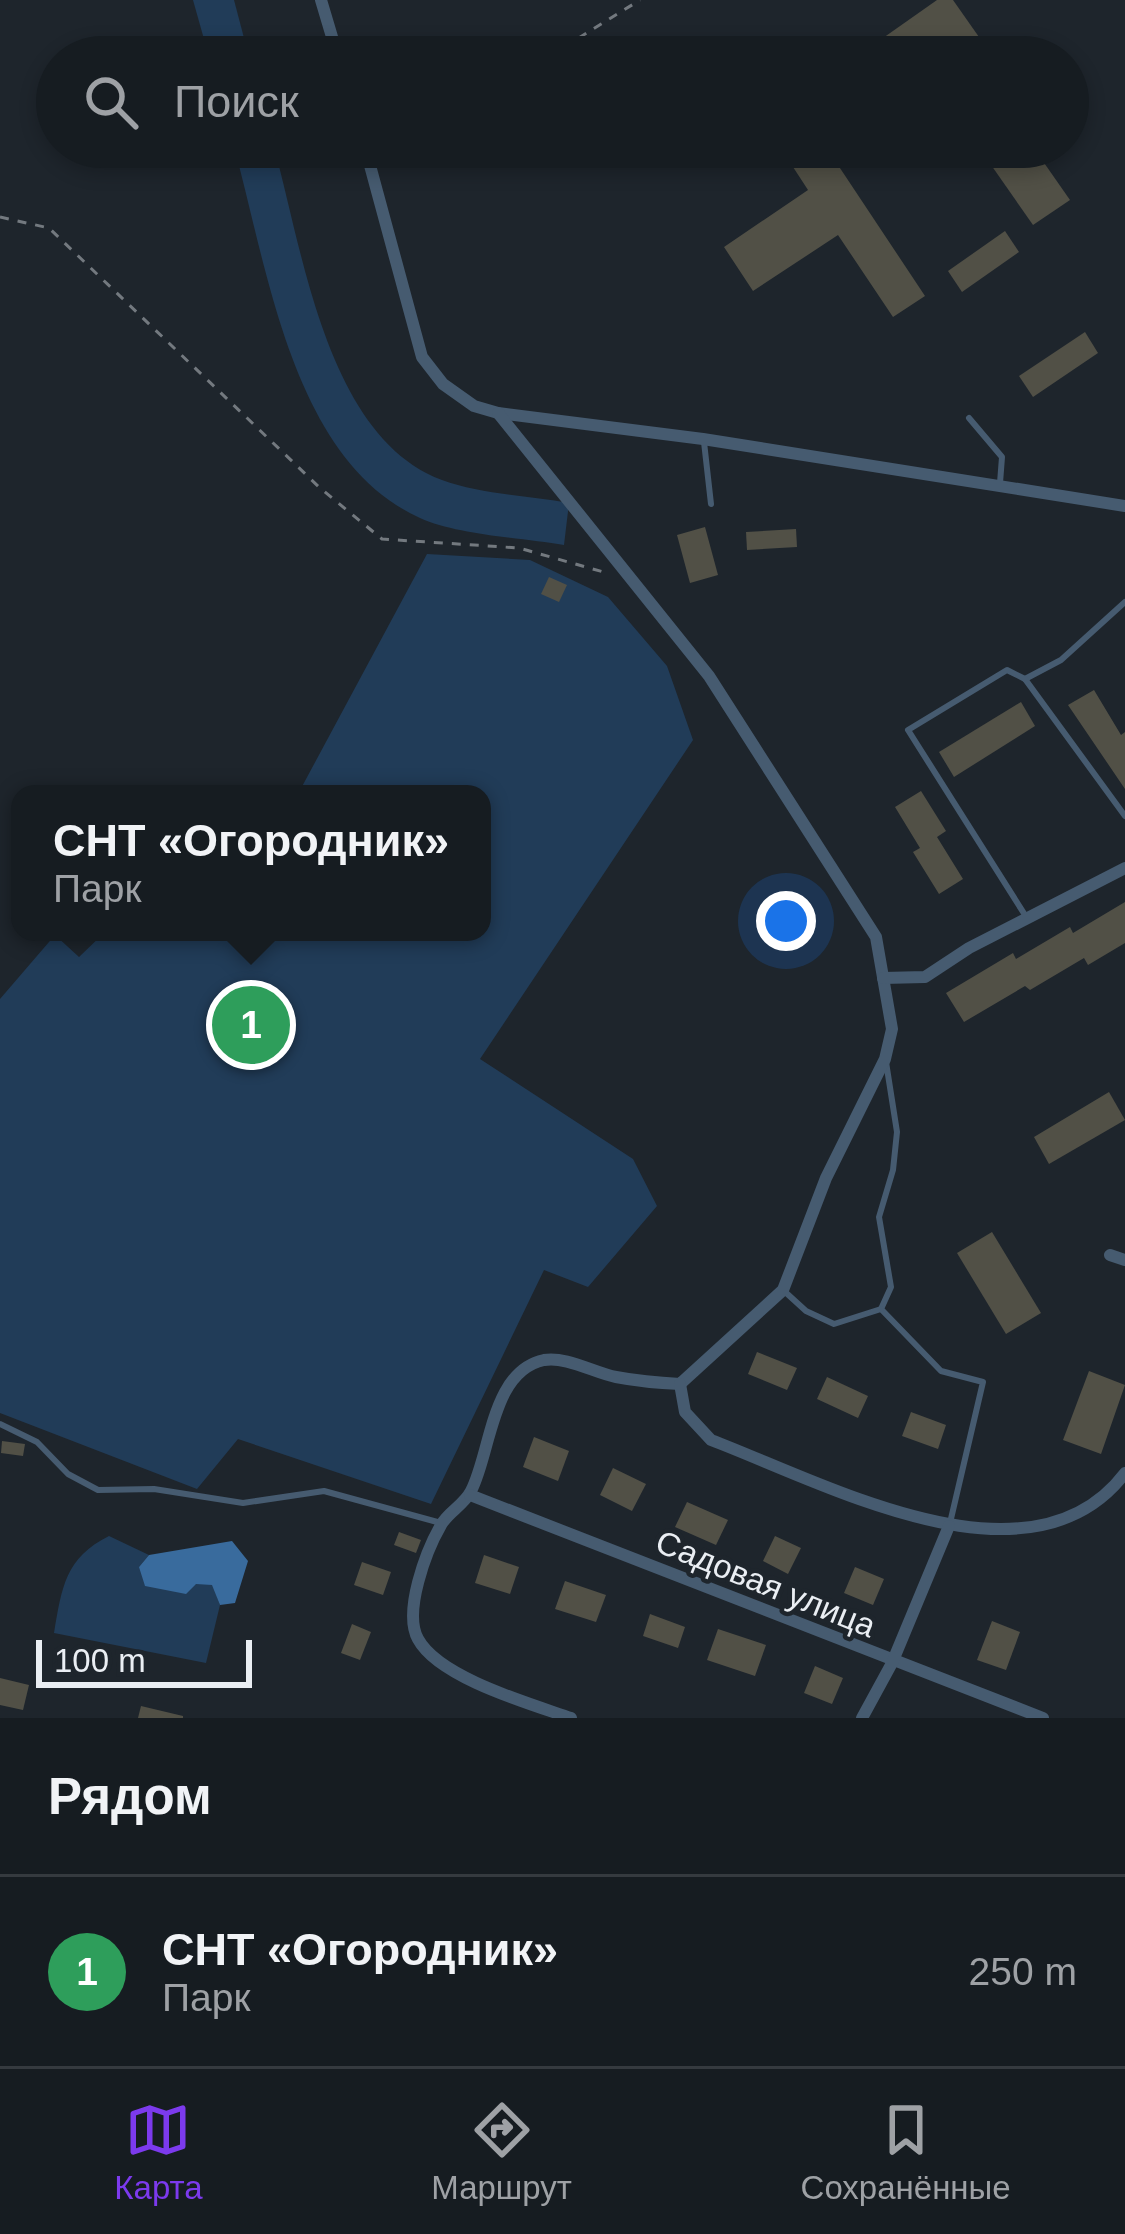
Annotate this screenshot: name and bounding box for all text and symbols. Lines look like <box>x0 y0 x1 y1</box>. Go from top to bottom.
search box <box>36 36 1089 168</box>
icon: search <box>78 69 144 135</box>
text: Поиск <box>174 76 299 127</box>
popup <box>11 785 491 941</box>
text: СНТ «Огородник» <box>53 815 449 866</box>
text: Парк <box>53 867 141 910</box>
your location <box>756 891 816 951</box>
pin: 1 <box>212 980 290 1070</box>
street label: Садовая улица <box>651 1523 882 1645</box>
scale bar <box>36 1634 252 1687</box>
text: 100 m <box>54 1642 146 1679</box>
text: Рядом <box>48 1768 212 1825</box>
text: СНТ «Огородник» <box>162 1924 558 1975</box>
text: 1 <box>76 1950 98 1993</box>
text: 250 m <box>969 1950 1077 1993</box>
text: Парк <box>162 1976 250 2019</box>
tab: Карта <box>114 2097 203 2207</box>
tab: Маршрут <box>431 2097 572 2207</box>
tab: Сохранённые <box>801 2097 1011 2207</box>

